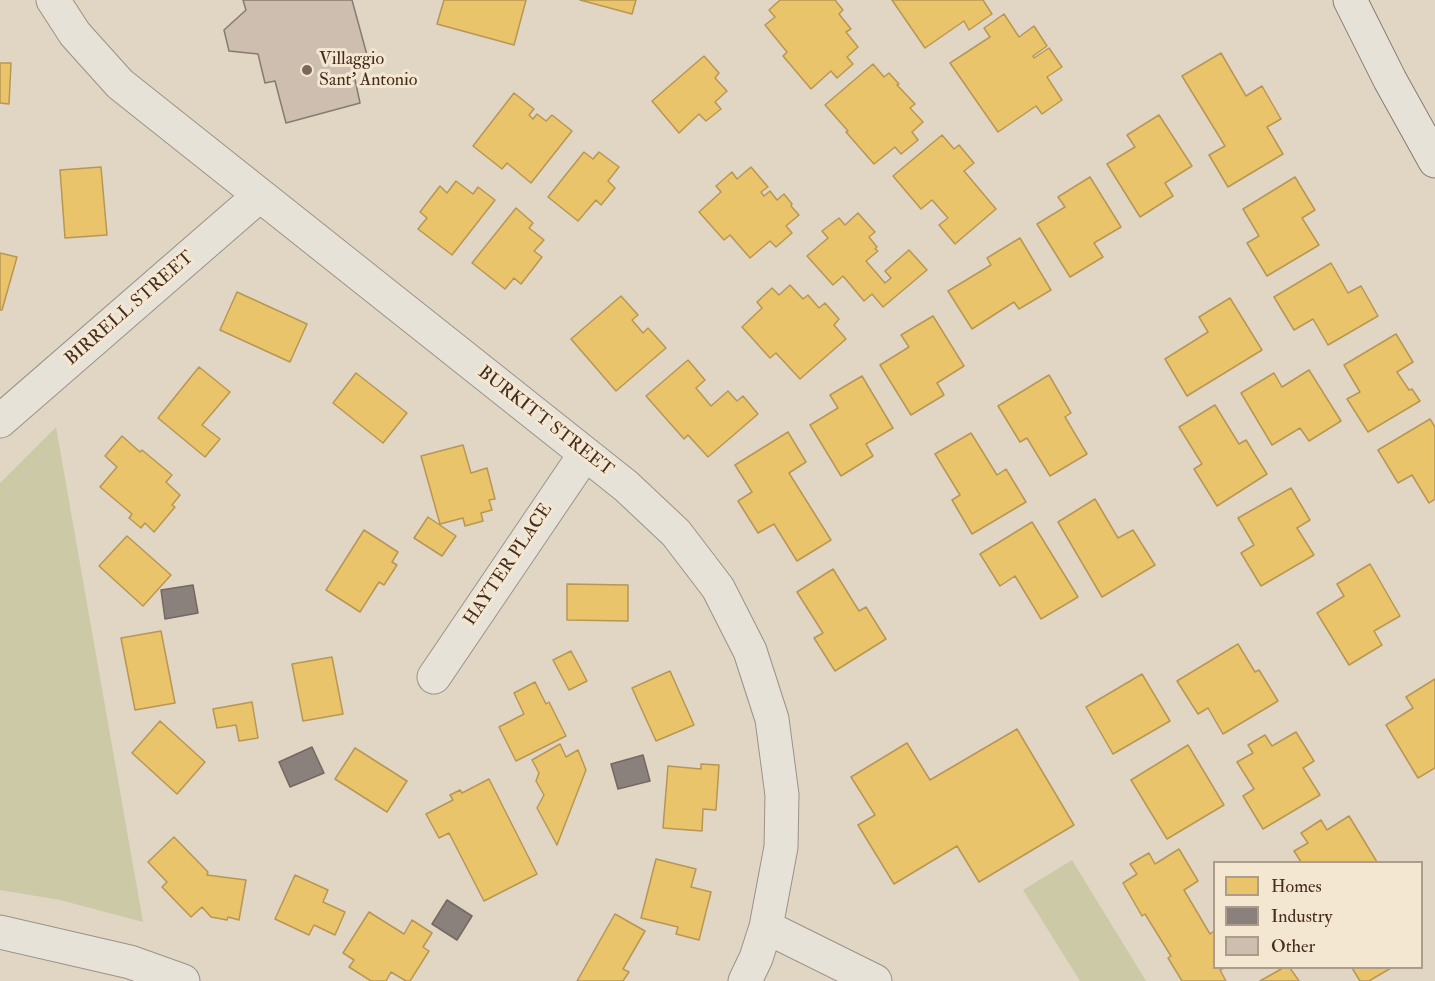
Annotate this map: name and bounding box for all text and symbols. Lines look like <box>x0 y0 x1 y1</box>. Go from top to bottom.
place label: Villaggio Sant' Antonio <box>319 49 417 92</box>
marker: Villaggio Sant' Antonio <box>300 63 314 77</box>
street label: BIRRELL STREET <box>61 247 199 371</box>
street label: BURKITT STREET <box>473 362 617 482</box>
street label: HAYTER PLACE <box>460 500 558 630</box>
legend <box>1213 861 1423 969</box>
text: Homes <box>1271 875 1322 898</box>
text: Industry <box>1271 905 1332 928</box>
text: Other <box>1271 935 1315 958</box>

